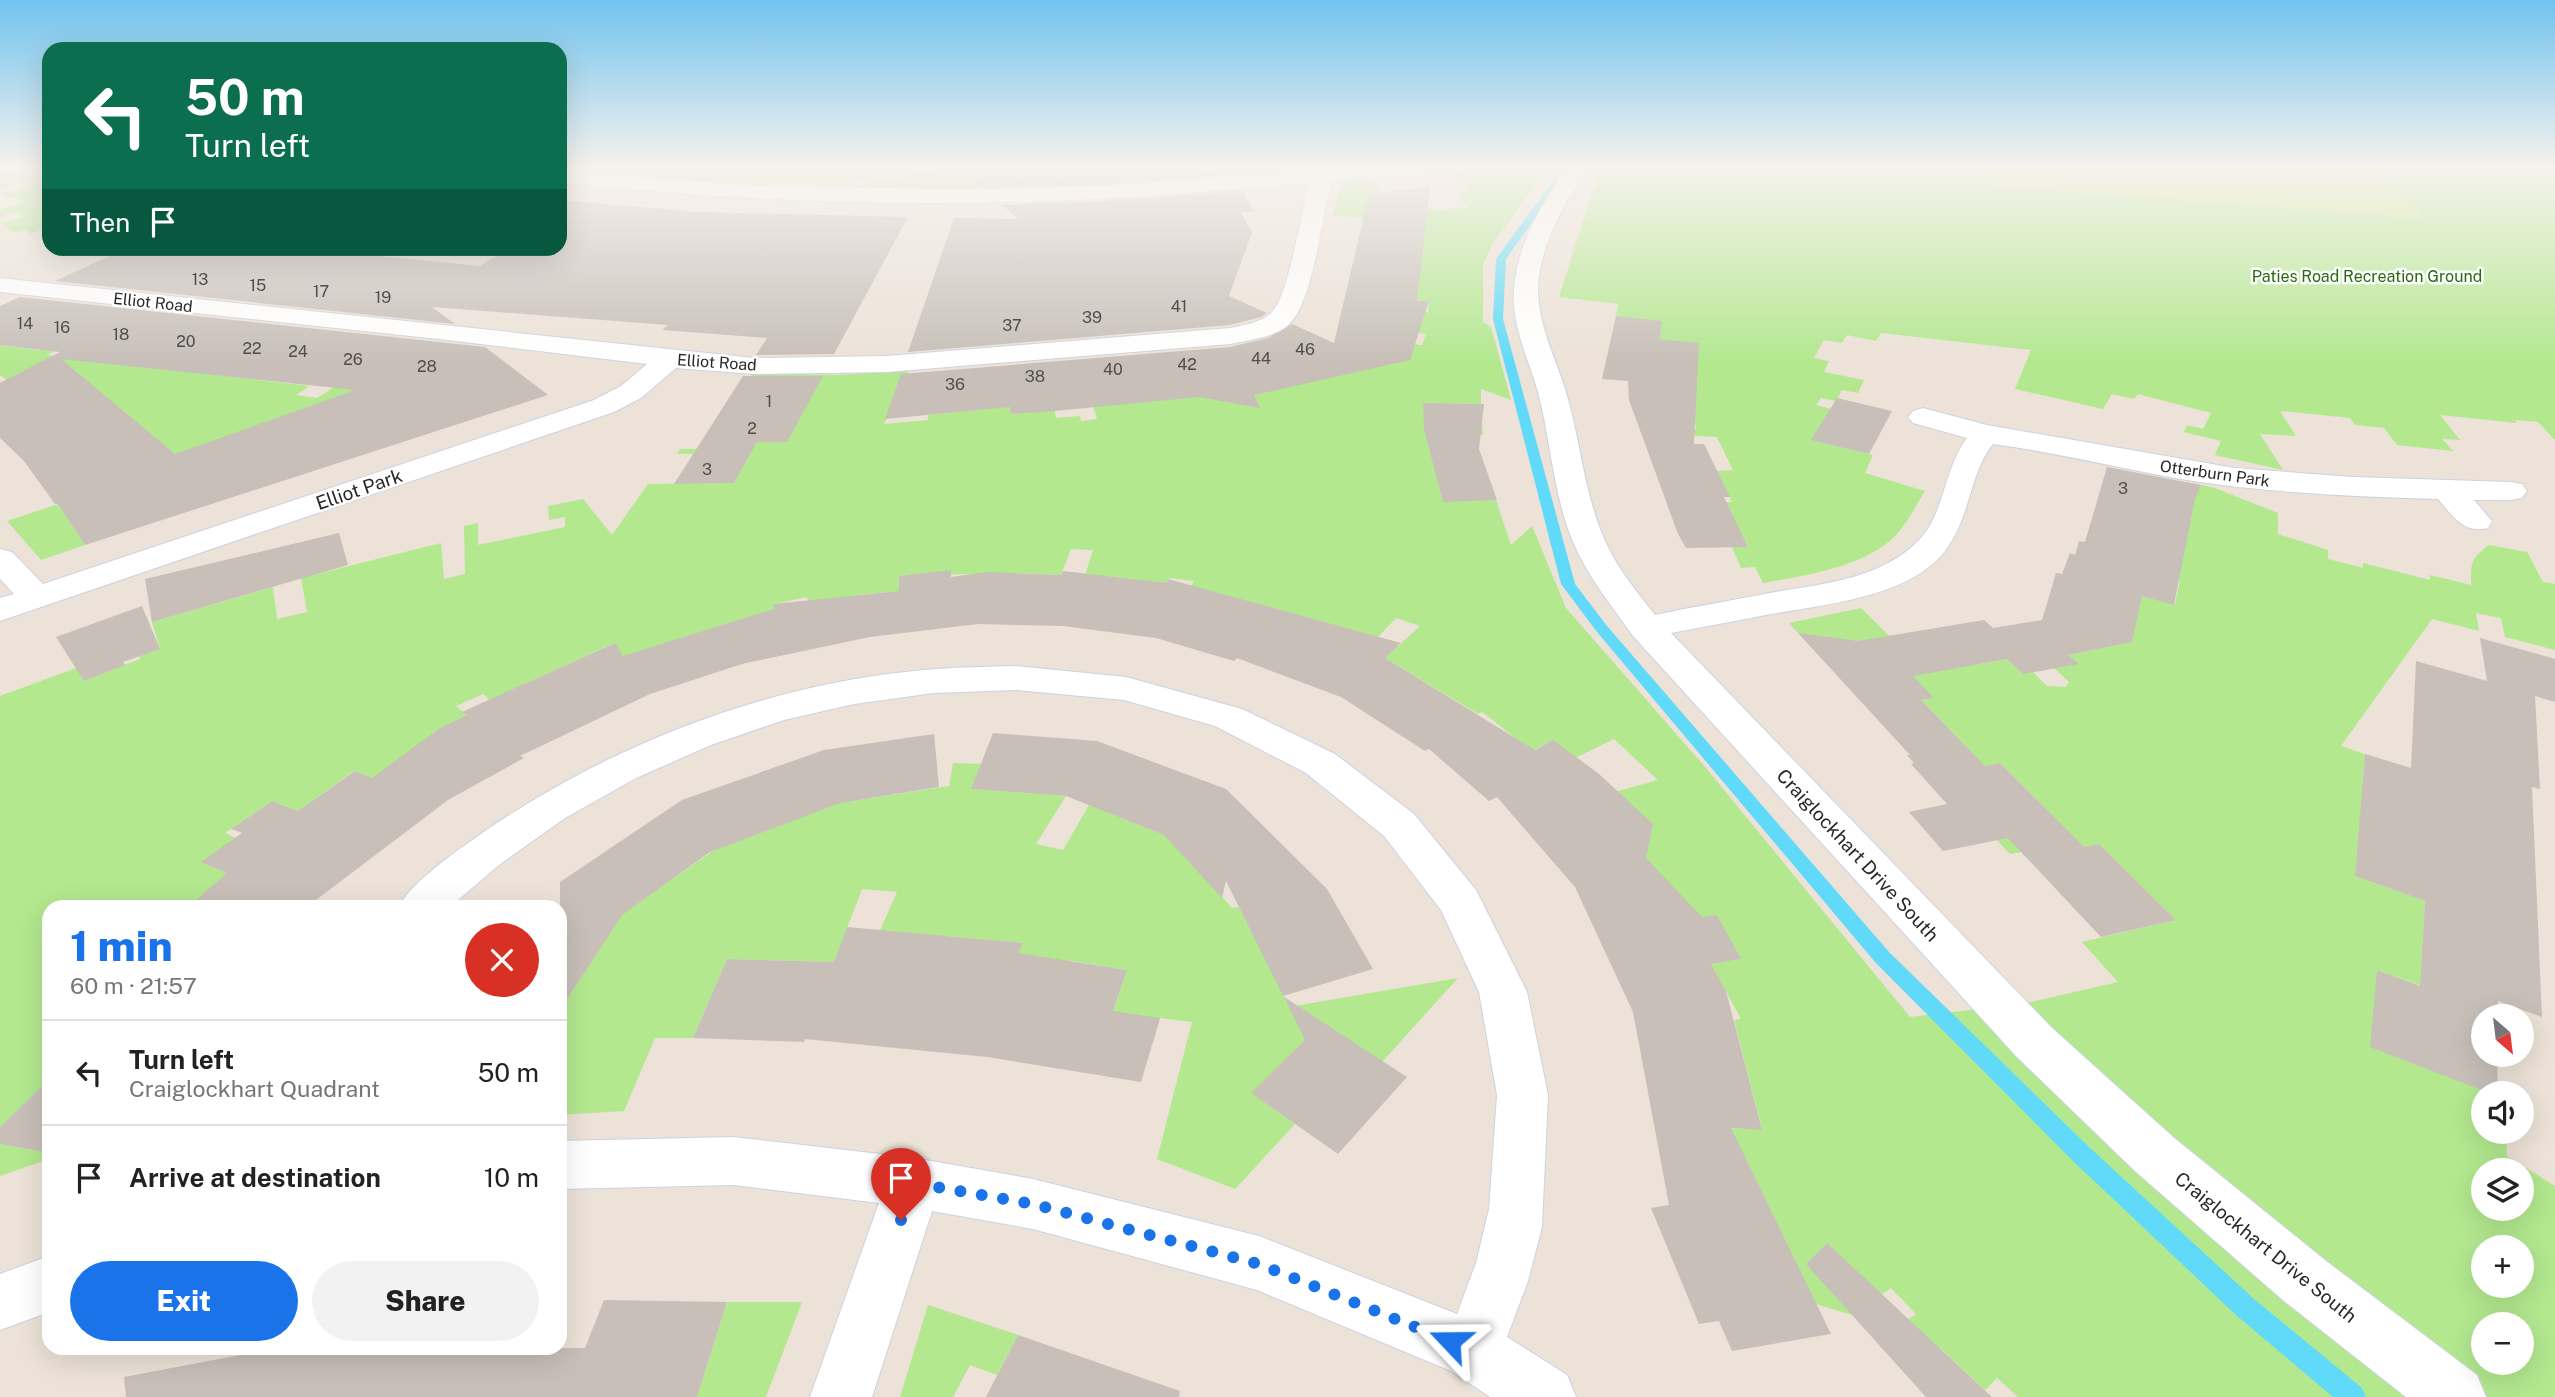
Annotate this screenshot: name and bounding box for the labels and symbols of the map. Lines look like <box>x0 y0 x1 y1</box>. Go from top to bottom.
park label: Paties Road Recreation Ground <box>2252 267 2482 286</box>
house number: 13 <box>192 270 208 289</box>
house number: 15 <box>250 276 266 295</box>
house number: 17 <box>313 282 329 301</box>
house number: 19 <box>375 288 391 307</box>
street label: Elliot Road <box>112 289 194 316</box>
house number: 41 <box>1171 297 1187 316</box>
house number: 39 <box>1082 308 1102 327</box>
house number: 14 <box>17 314 33 333</box>
house number: 37 <box>1002 316 1022 335</box>
house number: 16 <box>54 318 70 337</box>
house number: 18 <box>113 325 129 344</box>
house number: 20 <box>176 332 196 351</box>
house number: 22 <box>242 339 262 358</box>
house number: 46 <box>1295 340 1315 359</box>
house number: 24 <box>288 342 308 361</box>
house number: 44 <box>1251 349 1271 368</box>
house number: 26 <box>343 350 363 369</box>
street label: Elliot Road <box>677 350 757 375</box>
house number: 42 <box>1177 355 1197 374</box>
house number: 28 <box>417 357 437 376</box>
house number: 40 <box>1103 360 1123 379</box>
house number: 38 <box>1025 367 1045 386</box>
house number: 36 <box>945 375 965 394</box>
house number: 1 <box>766 392 772 411</box>
house number: 2 <box>747 419 757 438</box>
street label: Otterburn Park <box>2159 456 2271 491</box>
house number: 3 <box>702 460 712 479</box>
street label: Elliot Park <box>313 464 406 514</box>
house number: 3 <box>2118 479 2128 498</box>
street label: Craiglockhart Drive South <box>1772 764 1944 946</box>
north arrow <box>2471 1004 2534 1068</box>
pin <box>871 1148 931 1220</box>
street label: Craiglockhart Drive South <box>2171 1167 2361 1327</box>
position arrow <box>1413 1304 1487 1378</box>

